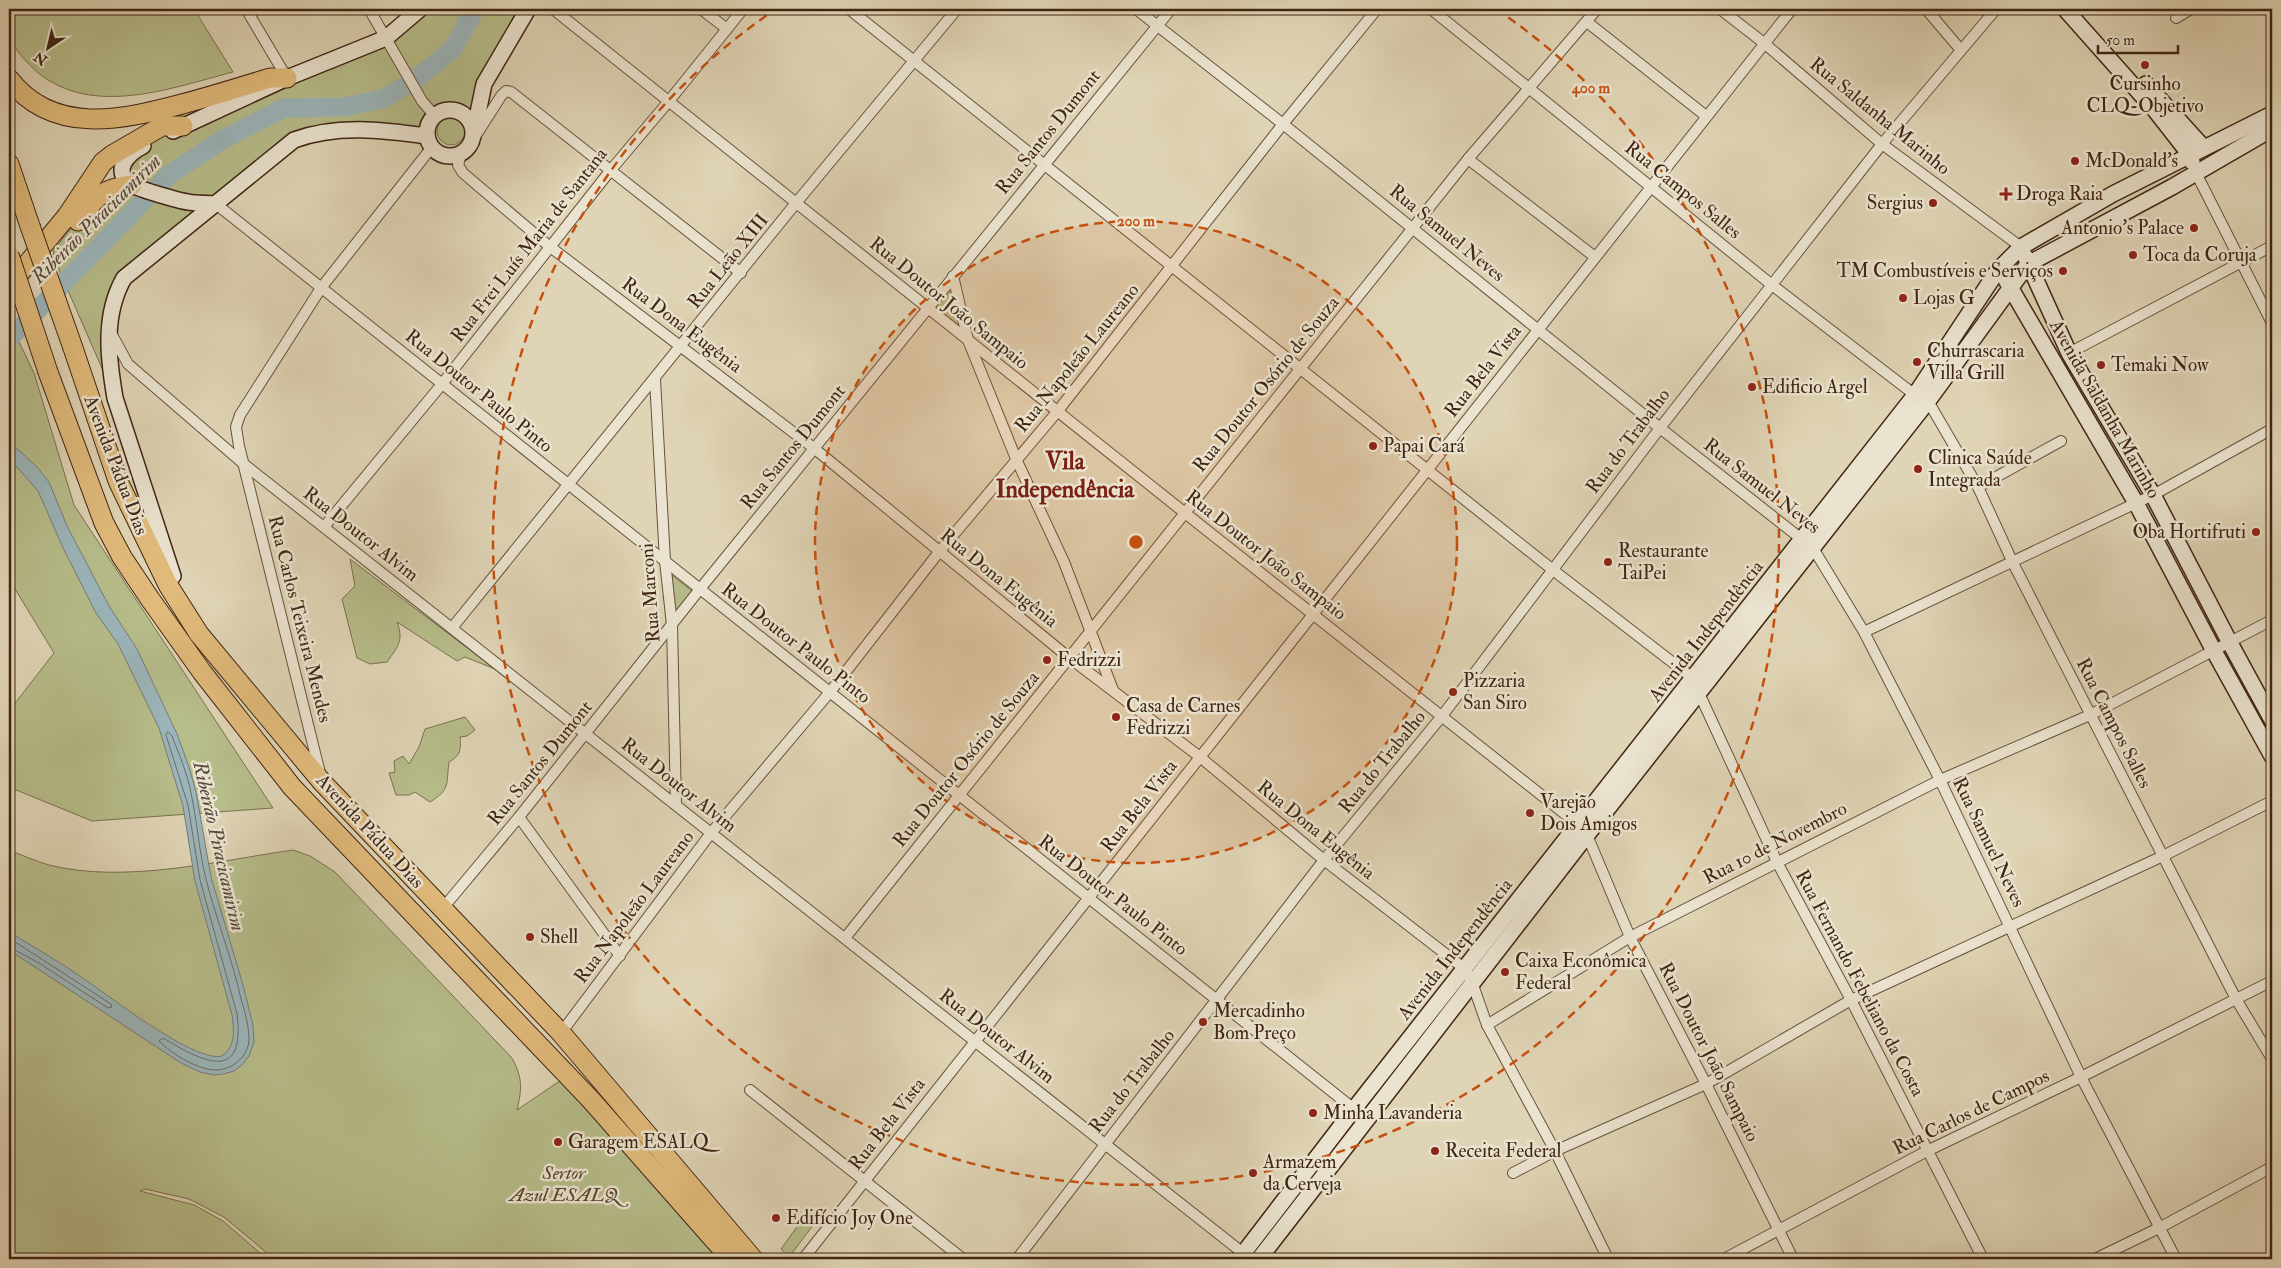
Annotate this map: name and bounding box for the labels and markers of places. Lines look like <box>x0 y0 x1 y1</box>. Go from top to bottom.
marker: Cursinho CLQ-Objetivo <box>2139 59 2151 71</box>
place label: Cursinho CLQ-Objetivo <box>2086 72 2204 118</box>
place label: McDonald's <box>2085 149 2178 173</box>
marker: McDonald's <box>2069 155 2081 167</box>
place label: Droga Raia <box>2016 182 2103 206</box>
marker: Droga Raia <box>2000 188 2012 200</box>
place label: Sergius <box>1867 191 1923 215</box>
marker: Sergius <box>1927 197 1939 209</box>
place label: Antonio's Palace <box>2060 216 2184 240</box>
marker: Antonio's Palace <box>2188 222 2200 234</box>
place label: Toca da Coruja <box>2143 243 2257 267</box>
marker: Toca da Coruja <box>2127 249 2139 261</box>
place label: TM Combustíveis e Serviços <box>1836 259 2053 283</box>
marker: TM Combustíveis e Serviços <box>2057 265 2069 277</box>
place label: Lojas G <box>1913 286 1975 310</box>
marker: Lojas G <box>1897 292 1909 304</box>
place label: Churrascaria Villa Grill <box>1927 339 2025 385</box>
place label: Temaki Now <box>2111 353 2209 377</box>
marker: Churrascaria Villa Grill <box>1911 356 1923 368</box>
marker: Temaki Now <box>2095 359 2107 371</box>
place label: Edificio Argel <box>1762 375 1868 399</box>
marker: Edificio Argel <box>1746 381 1758 393</box>
place label: Papai Cará <box>1383 434 1465 459</box>
marker: Papai Cará <box>1367 440 1379 452</box>
place label: Clinica Saúde Integrada <box>1928 446 2032 492</box>
marker: Clinica Saúde Integrada <box>1912 463 1924 475</box>
place label: Oba Hortifruti <box>2132 520 2246 544</box>
marker: Oba Hortifruti <box>2250 526 2262 538</box>
centre of rings <box>1127 533 1145 551</box>
place label: Restaurante TaiPei <box>1618 539 1708 585</box>
marker: Restaurante TaiPei <box>1602 556 1614 568</box>
place label: Fedrizzi <box>1057 648 1121 672</box>
marker: Fedrizzi <box>1041 654 1053 666</box>
place label: Pizzaria San Siro <box>1463 669 1527 715</box>
marker: Pizzaria San Siro <box>1447 686 1459 698</box>
place label: Casa de Carnes Fedrizzi <box>1126 694 1240 740</box>
marker: Casa de Carnes Fedrizzi <box>1110 711 1122 723</box>
place label: Varejão Dois Amigos <box>1540 790 1637 836</box>
marker: Varejão Dois Amigos <box>1524 807 1536 819</box>
place label: Shell <box>540 925 578 949</box>
marker: Shell <box>524 931 536 943</box>
place label: Caixa Econômica Federal <box>1515 949 1647 995</box>
marker: Caixa Econômica Federal <box>1499 966 1511 978</box>
place label: Mercadinho Bom Preço <box>1213 999 1305 1045</box>
marker: Mercadinho Bom Preço <box>1197 1016 1209 1028</box>
place label: Minha Lavanderia <box>1323 1101 1462 1125</box>
marker: Minha Lavanderia <box>1307 1107 1319 1119</box>
place label: Garagem ESALQ <box>568 1130 721 1154</box>
marker: Garagem ESALQ <box>552 1136 564 1148</box>
place label: Receita Federal <box>1445 1139 1561 1163</box>
marker: Receita Federal <box>1429 1145 1441 1157</box>
place label: Armazem da Cerveja <box>1262 1150 1342 1196</box>
marker: Armazem da Cerveja <box>1247 1167 1259 1179</box>
place label: Edifício Joy One <box>786 1206 913 1230</box>
marker: Edifício Joy One <box>770 1212 782 1224</box>

